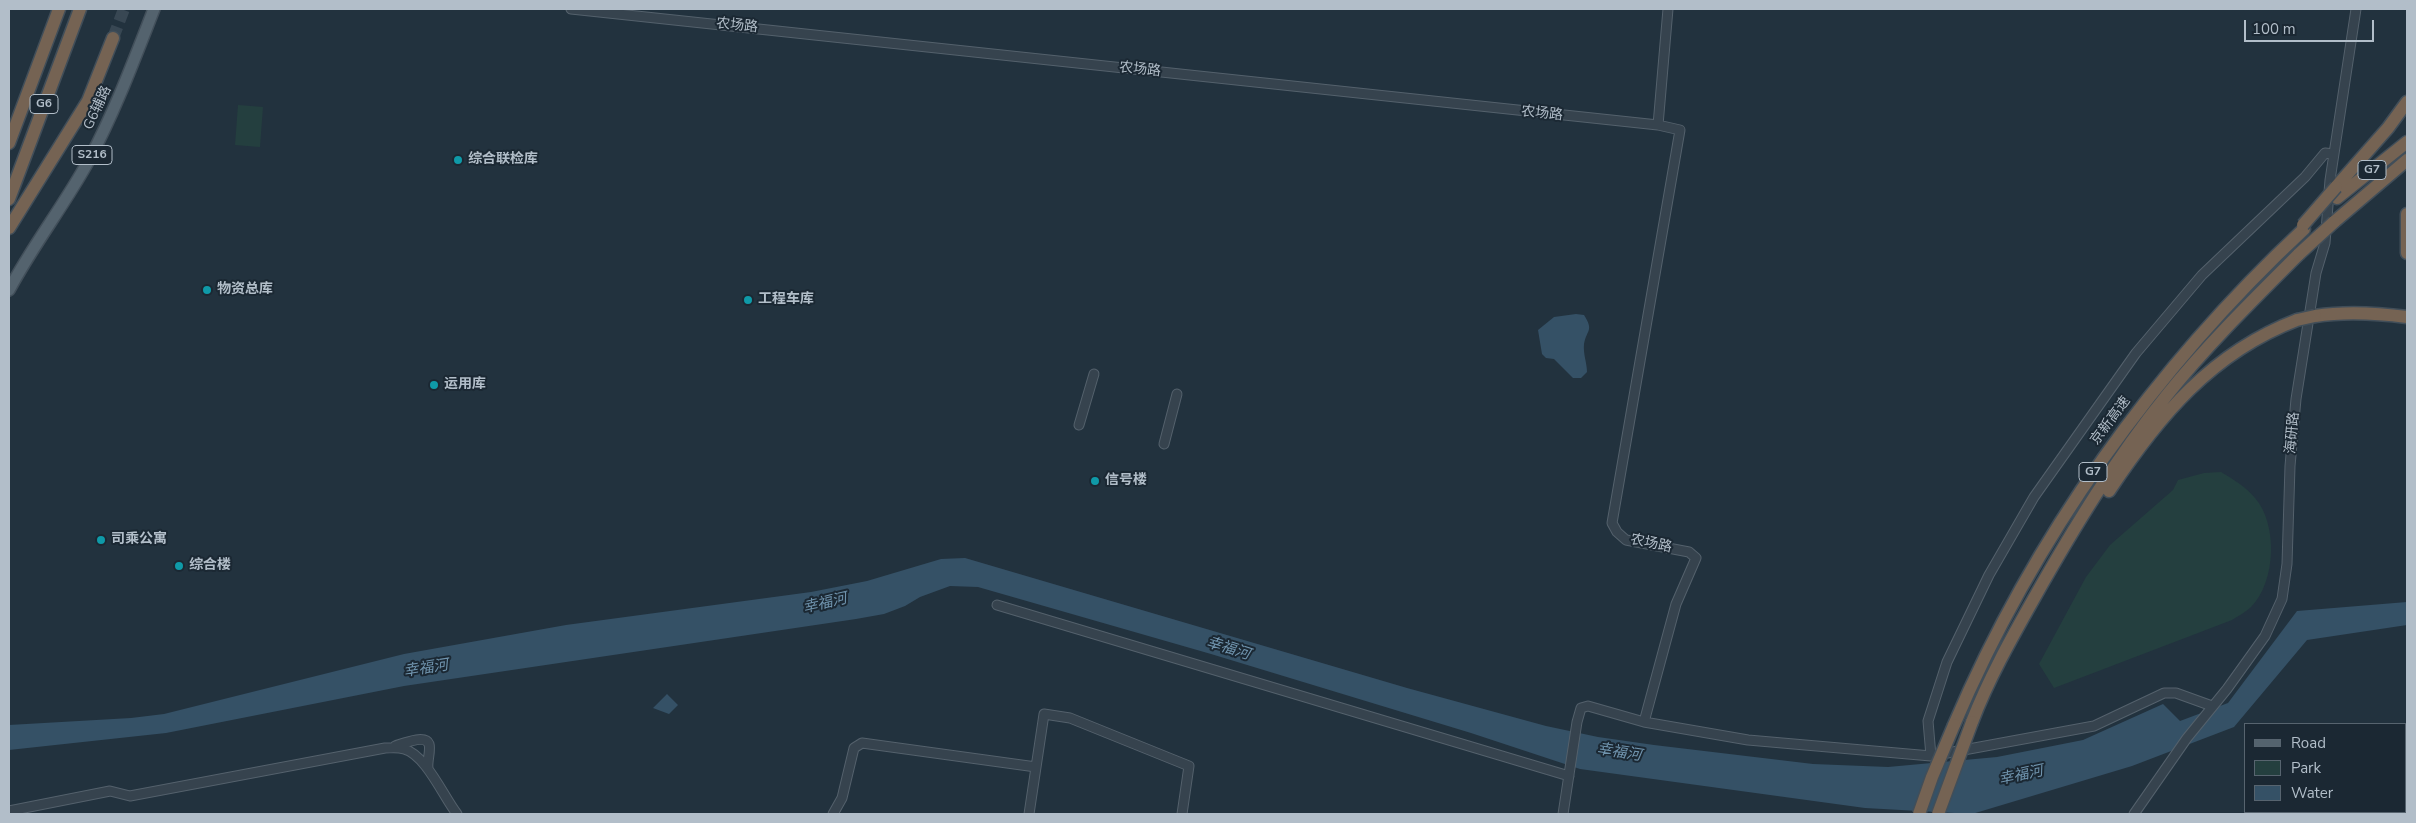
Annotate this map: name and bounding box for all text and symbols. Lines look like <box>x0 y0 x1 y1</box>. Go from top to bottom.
scale bar <box>2246 10 2376 42</box>
street label: 农场路 <box>715 15 759 37</box>
text: 100 m <box>2252 19 2296 39</box>
street label: 农场路 <box>1118 59 1162 81</box>
street label: G6辅路 <box>81 83 115 133</box>
road number: G6 <box>30 95 58 114</box>
street label: 农场路 <box>1520 103 1564 125</box>
road number: S216 <box>72 146 112 164</box>
place label: 综合联检库 <box>468 152 538 168</box>
marker: 综合联检库 <box>452 154 464 166</box>
road number: G7 <box>2358 160 2386 180</box>
place label: 物资总库 <box>217 282 273 298</box>
marker: 物资总库 <box>201 284 213 296</box>
place label: 工程车库 <box>758 292 814 308</box>
marker: 工程车库 <box>742 294 754 306</box>
place label: 运用库 <box>444 377 486 393</box>
marker: 运用库 <box>428 379 440 391</box>
street label: 京新高速 <box>2087 394 2135 448</box>
street label: 海研路 <box>2283 411 2303 455</box>
road number: G7 <box>2079 462 2107 482</box>
place label: 信号楼 <box>1105 473 1147 489</box>
marker: 信号楼 <box>1089 475 1101 487</box>
street label: 农场路 <box>1629 531 1673 557</box>
place label: 司乘公寓 <box>111 532 167 548</box>
marker: 司乘公寓 <box>95 534 107 546</box>
place label: 综合楼 <box>189 558 231 574</box>
marker: 综合楼 <box>173 560 185 572</box>
water label: 幸福河 <box>801 590 849 618</box>
water label: 幸福河 <box>1204 634 1252 664</box>
water label: 幸福河 <box>402 657 450 681</box>
legend <box>2244 723 2406 813</box>
text: Road <box>2291 733 2326 753</box>
water label: 幸福河 <box>1595 741 1643 765</box>
text: Park <box>2291 758 2321 778</box>
water label: 幸福河 <box>1997 763 2045 789</box>
text: Water <box>2291 783 2333 803</box>

